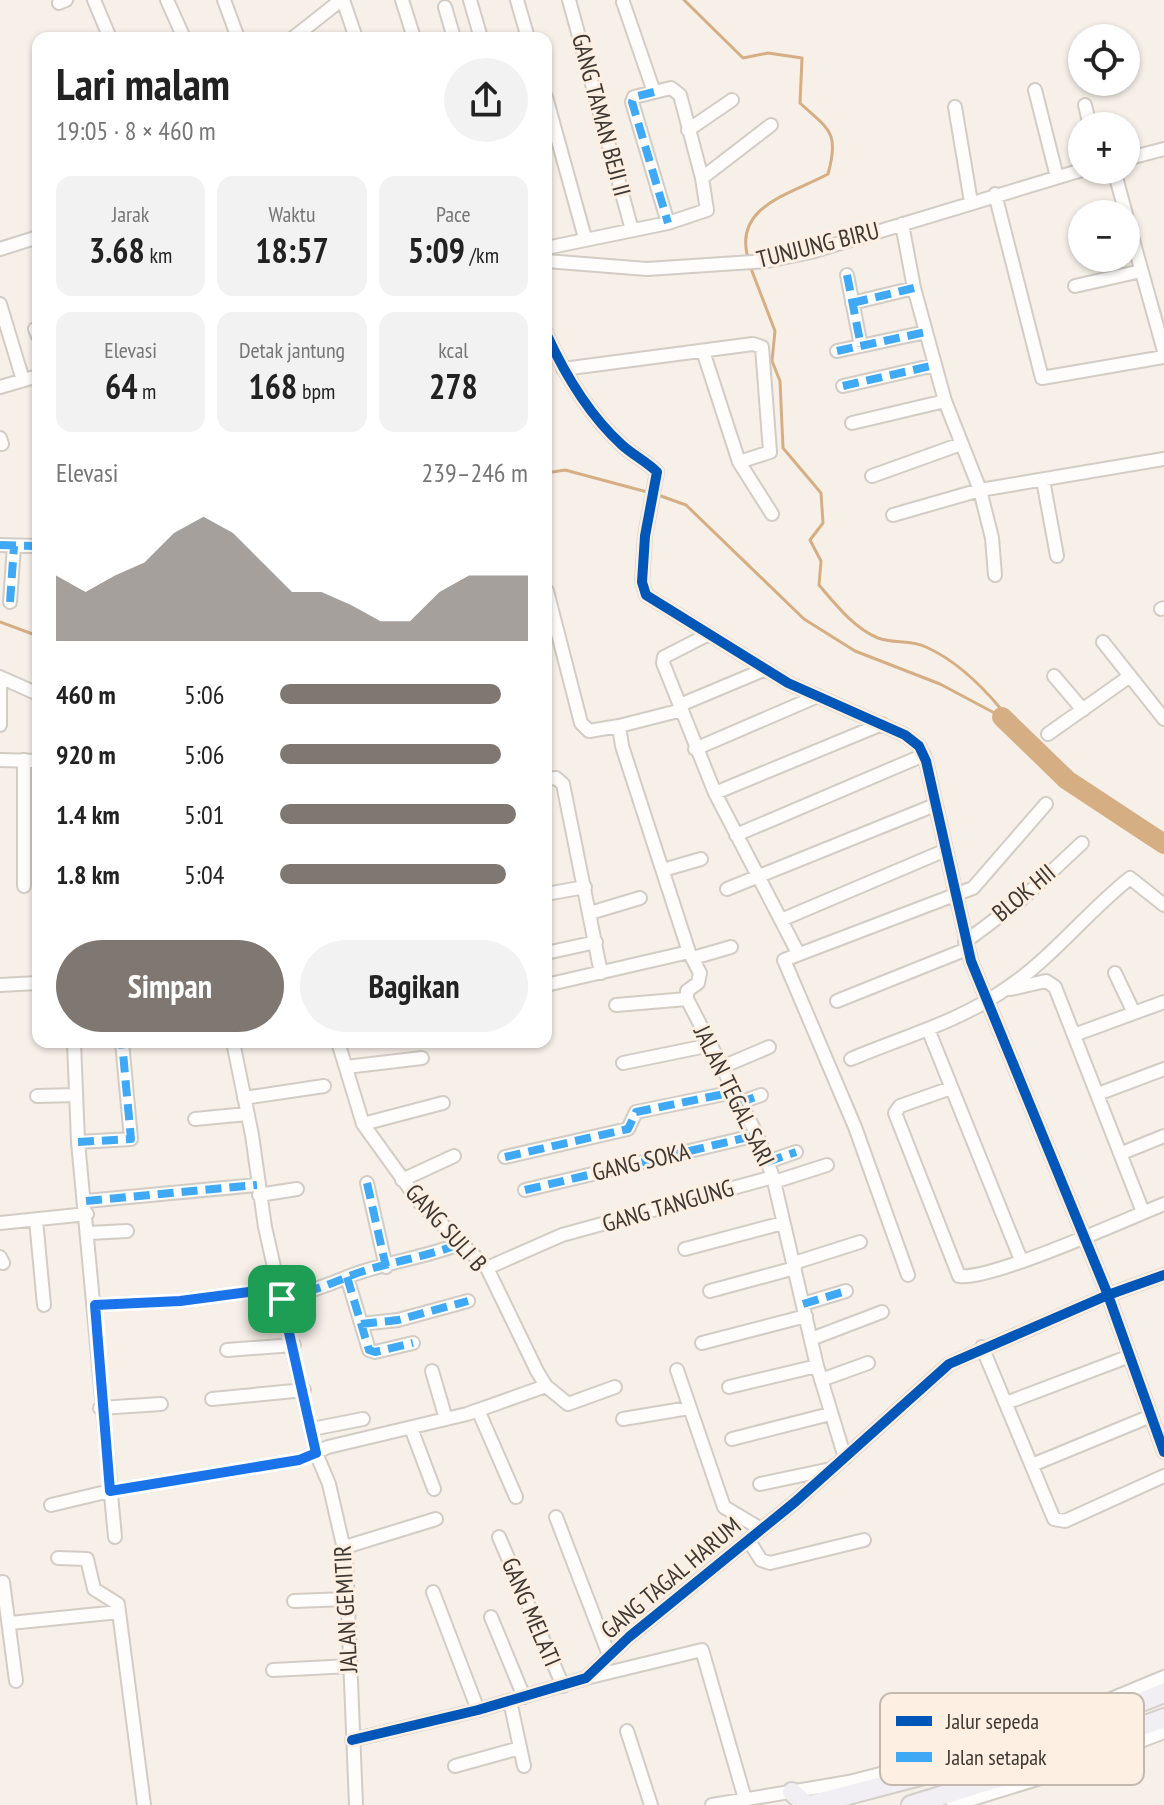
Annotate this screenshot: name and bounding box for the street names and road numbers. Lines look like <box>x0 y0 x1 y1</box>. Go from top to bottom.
street label: GANG TAMAN BEJI II <box>565 30 638 200</box>
street label: TUNJUNG BIRU <box>753 214 882 275</box>
street label: BLOK HII <box>986 857 1062 928</box>
street label: JALAN TEGAL SARI <box>687 1019 782 1171</box>
street label: GANG SOKA <box>589 1135 693 1188</box>
street label: GANG TANGUNG <box>599 1172 737 1239</box>
street label: GANG SULI B <box>399 1177 494 1278</box>
street label: GANG TAGAL HARUM <box>594 1510 747 1645</box>
street label: JALAN GEMITIR <box>327 1545 364 1674</box>
street label: GANG MELATI <box>495 1553 568 1671</box>

